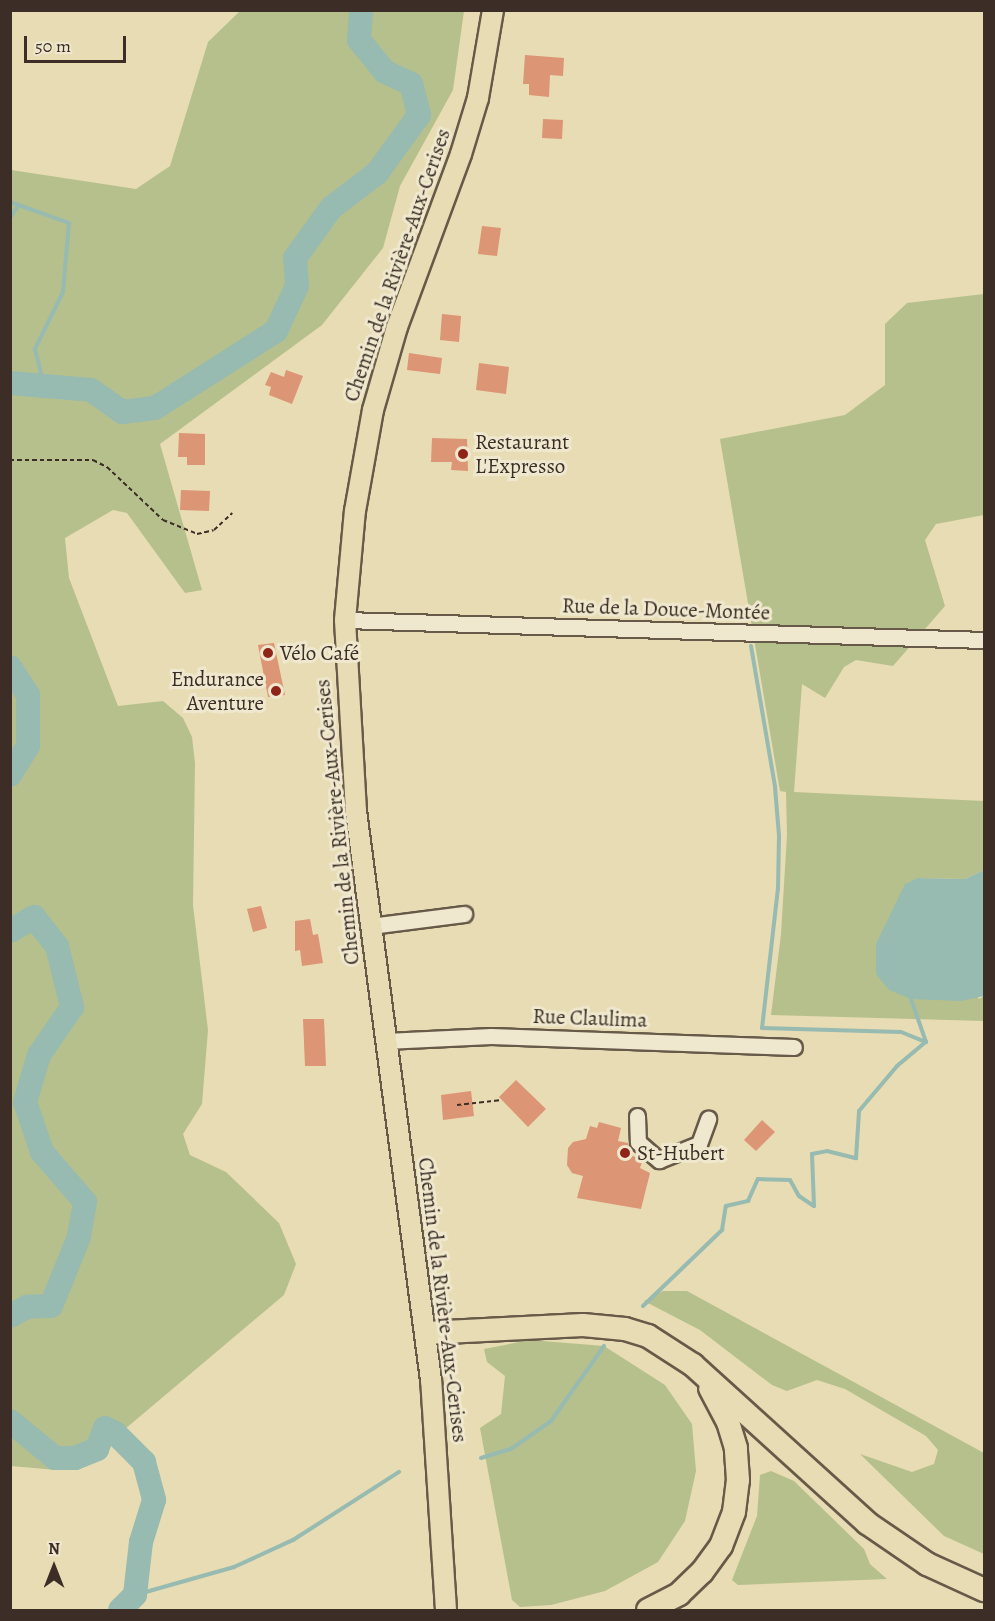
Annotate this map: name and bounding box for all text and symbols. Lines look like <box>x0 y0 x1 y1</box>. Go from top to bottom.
scale bar <box>27 24 129 62</box>
text: 50 m <box>35 34 71 58</box>
street label: Chemin de la Rivière-Aux-Cerises <box>338 125 456 405</box>
place label: Restaurant L'Expresso <box>475 429 569 479</box>
marker: Restaurant L'Expresso <box>456 447 470 461</box>
street label: Rue de la Douce-Montée <box>562 593 770 625</box>
place label: Vélo Café <box>280 640 359 666</box>
marker: Vélo Café <box>261 646 275 660</box>
place label: Endurance Aventure <box>171 666 264 716</box>
street label: Chemin de la Rivière-Aux-Cerises <box>309 678 365 966</box>
marker: Endurance Aventure <box>269 684 283 698</box>
street label: Rue Claulima <box>532 1003 648 1033</box>
place label: St-Hubert <box>637 1140 725 1166</box>
marker: St-Hubert <box>618 1146 632 1160</box>
street label: Chemin de la Rivière-Aux-Cerises <box>413 1156 473 1444</box>
north arrow <box>24 1537 84 1597</box>
text: N <box>48 1538 60 1560</box>

